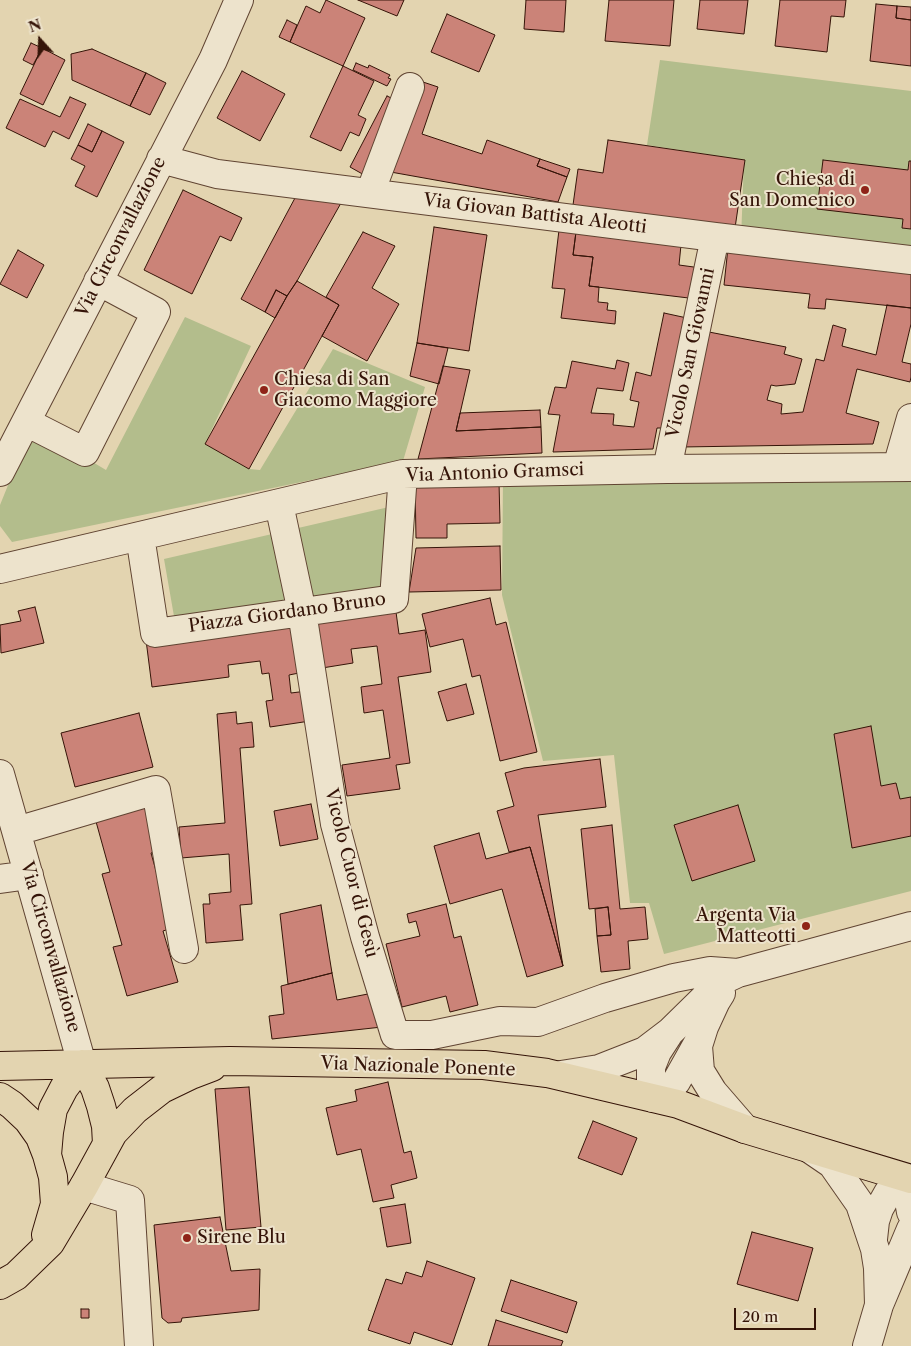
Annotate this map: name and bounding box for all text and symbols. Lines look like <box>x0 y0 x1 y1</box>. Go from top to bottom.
north arrow <box>15 15 65 65</box>
text: N <box>26 15 44 36</box>
street label: Via Circonvallazione <box>71 153 171 321</box>
place label: Chiesa di San Domenico <box>729 169 855 212</box>
marker: Chiesa di San Domenico <box>859 184 871 196</box>
street label: Via Giovan Battista Aleotti <box>422 190 648 238</box>
street label: Vicolo San Giovanni <box>662 266 720 440</box>
place label: Chiesa di San Giacomo Maggiore <box>274 369 437 412</box>
marker: Chiesa di San Giacomo Maggiore <box>258 384 270 396</box>
street label: Via Antonio Gramsci <box>406 459 584 487</box>
street label: Piazza Giordano Bruno <box>187 588 387 638</box>
street label: Vicolo Cuor di Gesù <box>320 786 382 960</box>
street label: Via Circonvallazione <box>15 859 85 1035</box>
place label: Argenta Via Matteotti <box>696 905 796 948</box>
marker: Argenta Via Matteotti <box>800 920 812 932</box>
street label: Via Nazionale Ponente <box>320 1053 516 1081</box>
place label: Sirene Blu <box>197 1227 286 1249</box>
marker: Sirene Blu <box>181 1232 193 1244</box>
scale bar <box>736 1298 818 1330</box>
text: 20 m <box>742 1307 778 1326</box>

